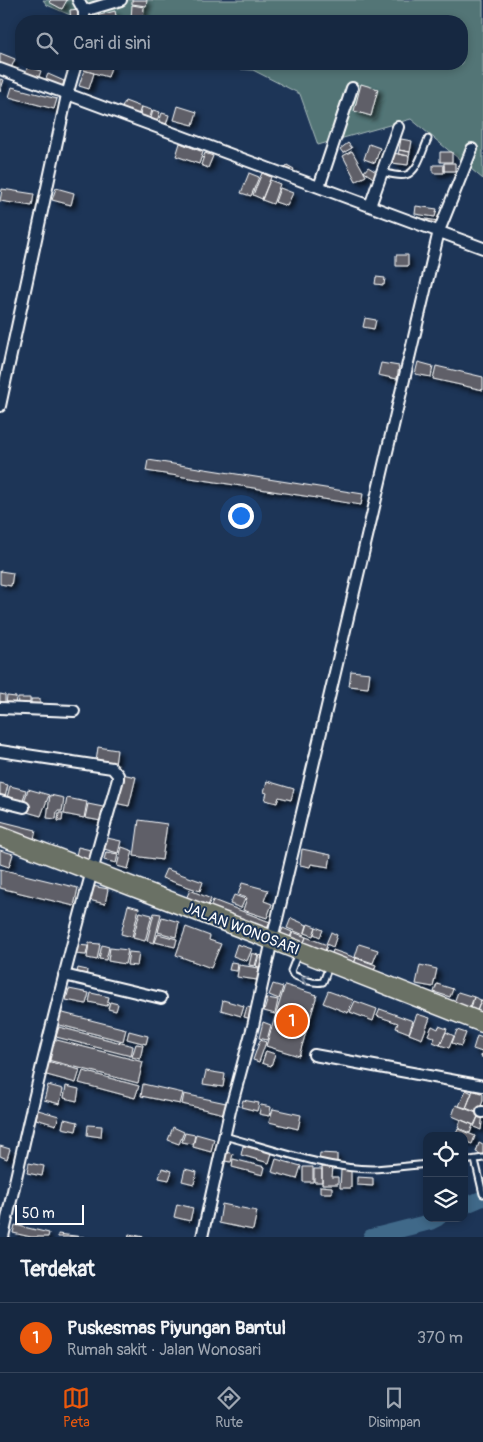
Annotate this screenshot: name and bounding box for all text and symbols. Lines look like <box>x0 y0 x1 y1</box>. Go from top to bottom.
search box <box>15 15 468 70</box>
icon: search <box>33 29 61 57</box>
text: Cari di sini <box>73 31 150 55</box>
your location <box>228 503 254 529</box>
street label: JALAN WONOSARI <box>182 898 302 960</box>
one-way arrow <box>301 975 310 985</box>
pin: 1 <box>276 1002 308 1040</box>
map controls <box>423 1132 468 1222</box>
button: locate <box>423 1132 468 1177</box>
button: layers <box>423 1177 468 1222</box>
scale bar <box>15 1202 84 1225</box>
text: 50 m <box>22 1205 55 1222</box>
text: Terdekat <box>20 1256 95 1283</box>
text: Puskesmas Piyungan Bantul <box>67 1316 286 1340</box>
text: 1 <box>33 1328 39 1348</box>
text: 370 m <box>417 1328 463 1348</box>
text: Rumah sakit · Jalan Wonosari <box>67 1340 261 1360</box>
tab: Peta <box>62 1384 90 1431</box>
tab: Rute <box>215 1384 243 1431</box>
tab: Disimpan <box>368 1384 421 1431</box>

